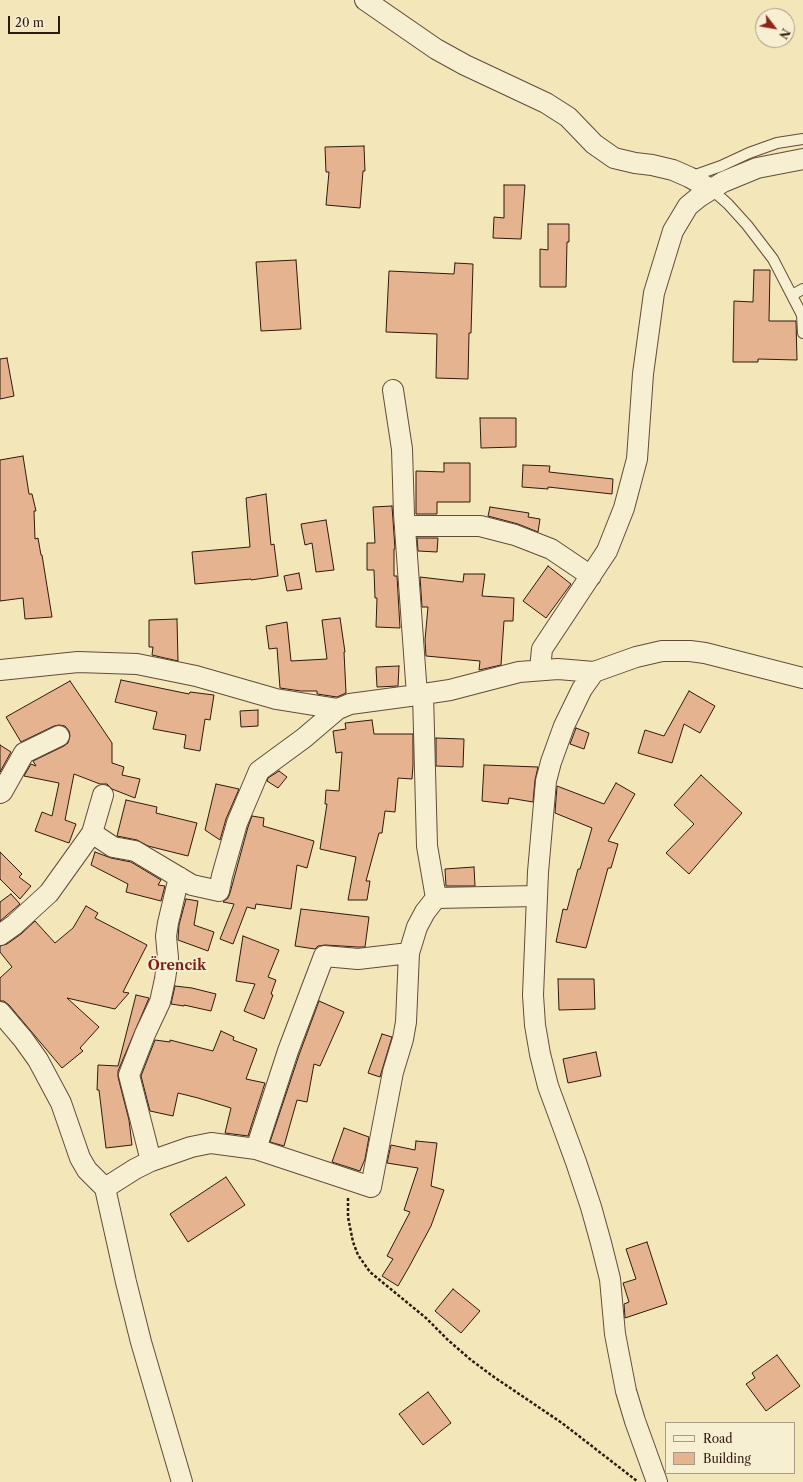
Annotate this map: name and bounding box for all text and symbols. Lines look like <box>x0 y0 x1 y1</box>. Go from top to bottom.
scale bar <box>10 8 62 34</box>
north arrow <box>755 8 795 48</box>
text: 20 m <box>15 15 44 30</box>
text: N <box>776 26 793 41</box>
district label: Örencik <box>148 958 206 974</box>
legend <box>665 1422 795 1474</box>
text: Road <box>703 1431 733 1446</box>
text: Building <box>703 1451 751 1466</box>

